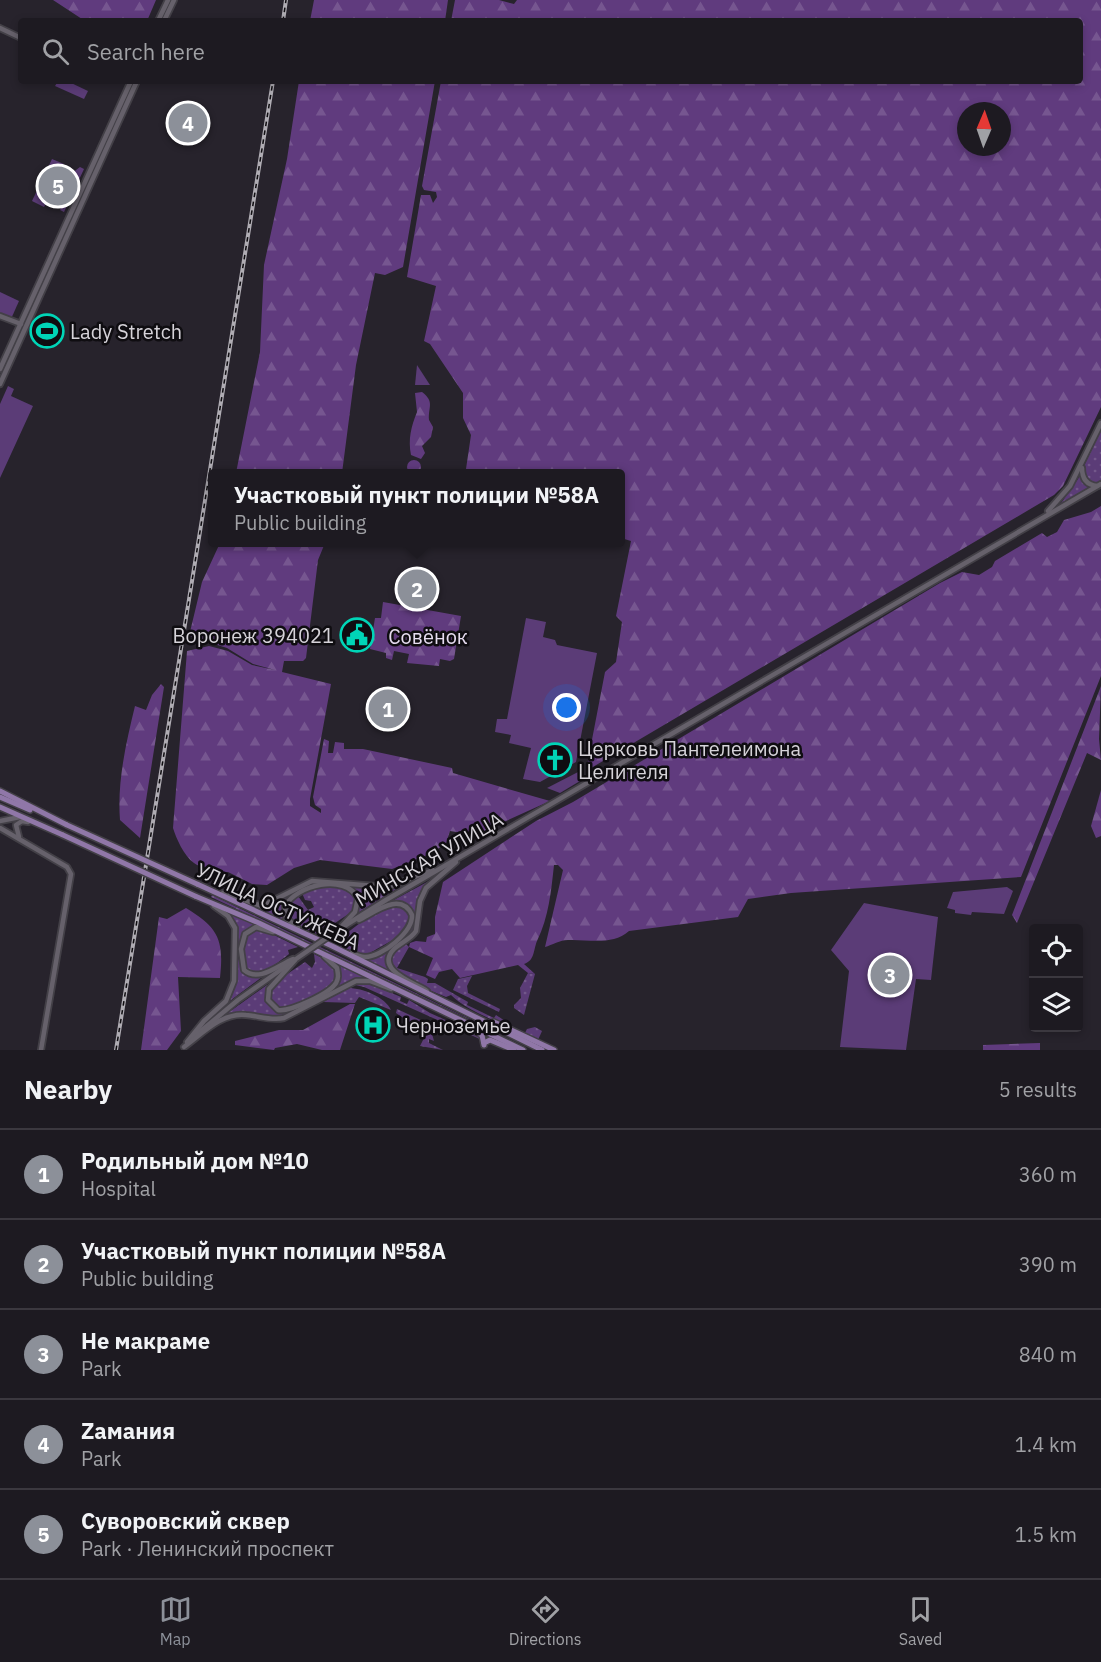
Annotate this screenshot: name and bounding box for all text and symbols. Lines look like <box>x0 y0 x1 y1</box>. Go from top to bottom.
search box <box>18 18 1083 84</box>
icon: search <box>39 35 72 68</box>
text: Search here <box>87 37 205 66</box>
pin: 4 <box>168 100 207 146</box>
north arrow <box>957 102 1011 156</box>
pin: 5 <box>38 164 78 208</box>
sports icon: Lady Stretch <box>29 313 65 349</box>
place label: Lady Stretch <box>70 318 182 345</box>
popup <box>208 469 625 547</box>
text: Участковый пункт полиции №58А <box>234 480 599 509</box>
text: Public building <box>234 509 366 536</box>
pin: 2 <box>398 566 436 612</box>
public building icon: Воронеж 394021 <box>339 617 375 653</box>
place label: Воронеж 394021 <box>172 622 334 649</box>
park label: Совёнок <box>388 623 468 650</box>
pin: 1 <box>368 686 408 732</box>
your location <box>552 693 581 722</box>
place label: Церковь Пантелеимона Целителя <box>578 735 802 785</box>
church icon: Церковь Пантелеимона Целителя <box>537 742 573 778</box>
street label: МИНСКАЯ УЛИЦА <box>350 806 508 912</box>
street label: УЛИЦА ОСТУЖЕВА <box>192 856 364 956</box>
map controls <box>1029 924 1083 1032</box>
button: locate <box>1029 924 1083 978</box>
pin: 3 <box>870 952 910 998</box>
button: layers <box>1029 978 1083 1032</box>
hospital icon: Черноземье <box>355 1007 391 1043</box>
place label: Черноземье <box>396 1012 511 1039</box>
text: Nearby <box>24 1072 112 1106</box>
text: 5 results <box>999 1076 1077 1103</box>
text: Родильный дом №10 <box>81 1146 309 1175</box>
text: 1 <box>38 1161 50 1188</box>
text: 360 m <box>1019 1161 1077 1188</box>
text: Hospital <box>81 1175 156 1202</box>
text: Участковый пункт полиции №58А <box>81 1236 446 1265</box>
text: 2 <box>38 1251 50 1278</box>
text: 390 m <box>1019 1251 1077 1278</box>
text: Public building <box>81 1265 213 1292</box>
text: Не макраме <box>81 1326 210 1355</box>
text: 3 <box>38 1341 50 1368</box>
text: 840 m <box>1019 1341 1077 1368</box>
text: Park <box>81 1355 121 1382</box>
text: Zамания <box>81 1416 175 1445</box>
text: 4 <box>38 1431 50 1458</box>
text: 1.4 km <box>1015 1431 1077 1458</box>
text: Park <box>81 1445 121 1472</box>
text: Суворовский сквер <box>81 1506 290 1535</box>
text: 5 <box>38 1521 50 1548</box>
text: 1.5 km <box>1015 1521 1077 1548</box>
text: Park · Ленинский проспект <box>81 1535 334 1562</box>
tab: Map <box>159 1593 192 1649</box>
tab: Directions <box>509 1593 582 1649</box>
tab: Saved <box>899 1593 942 1649</box>

